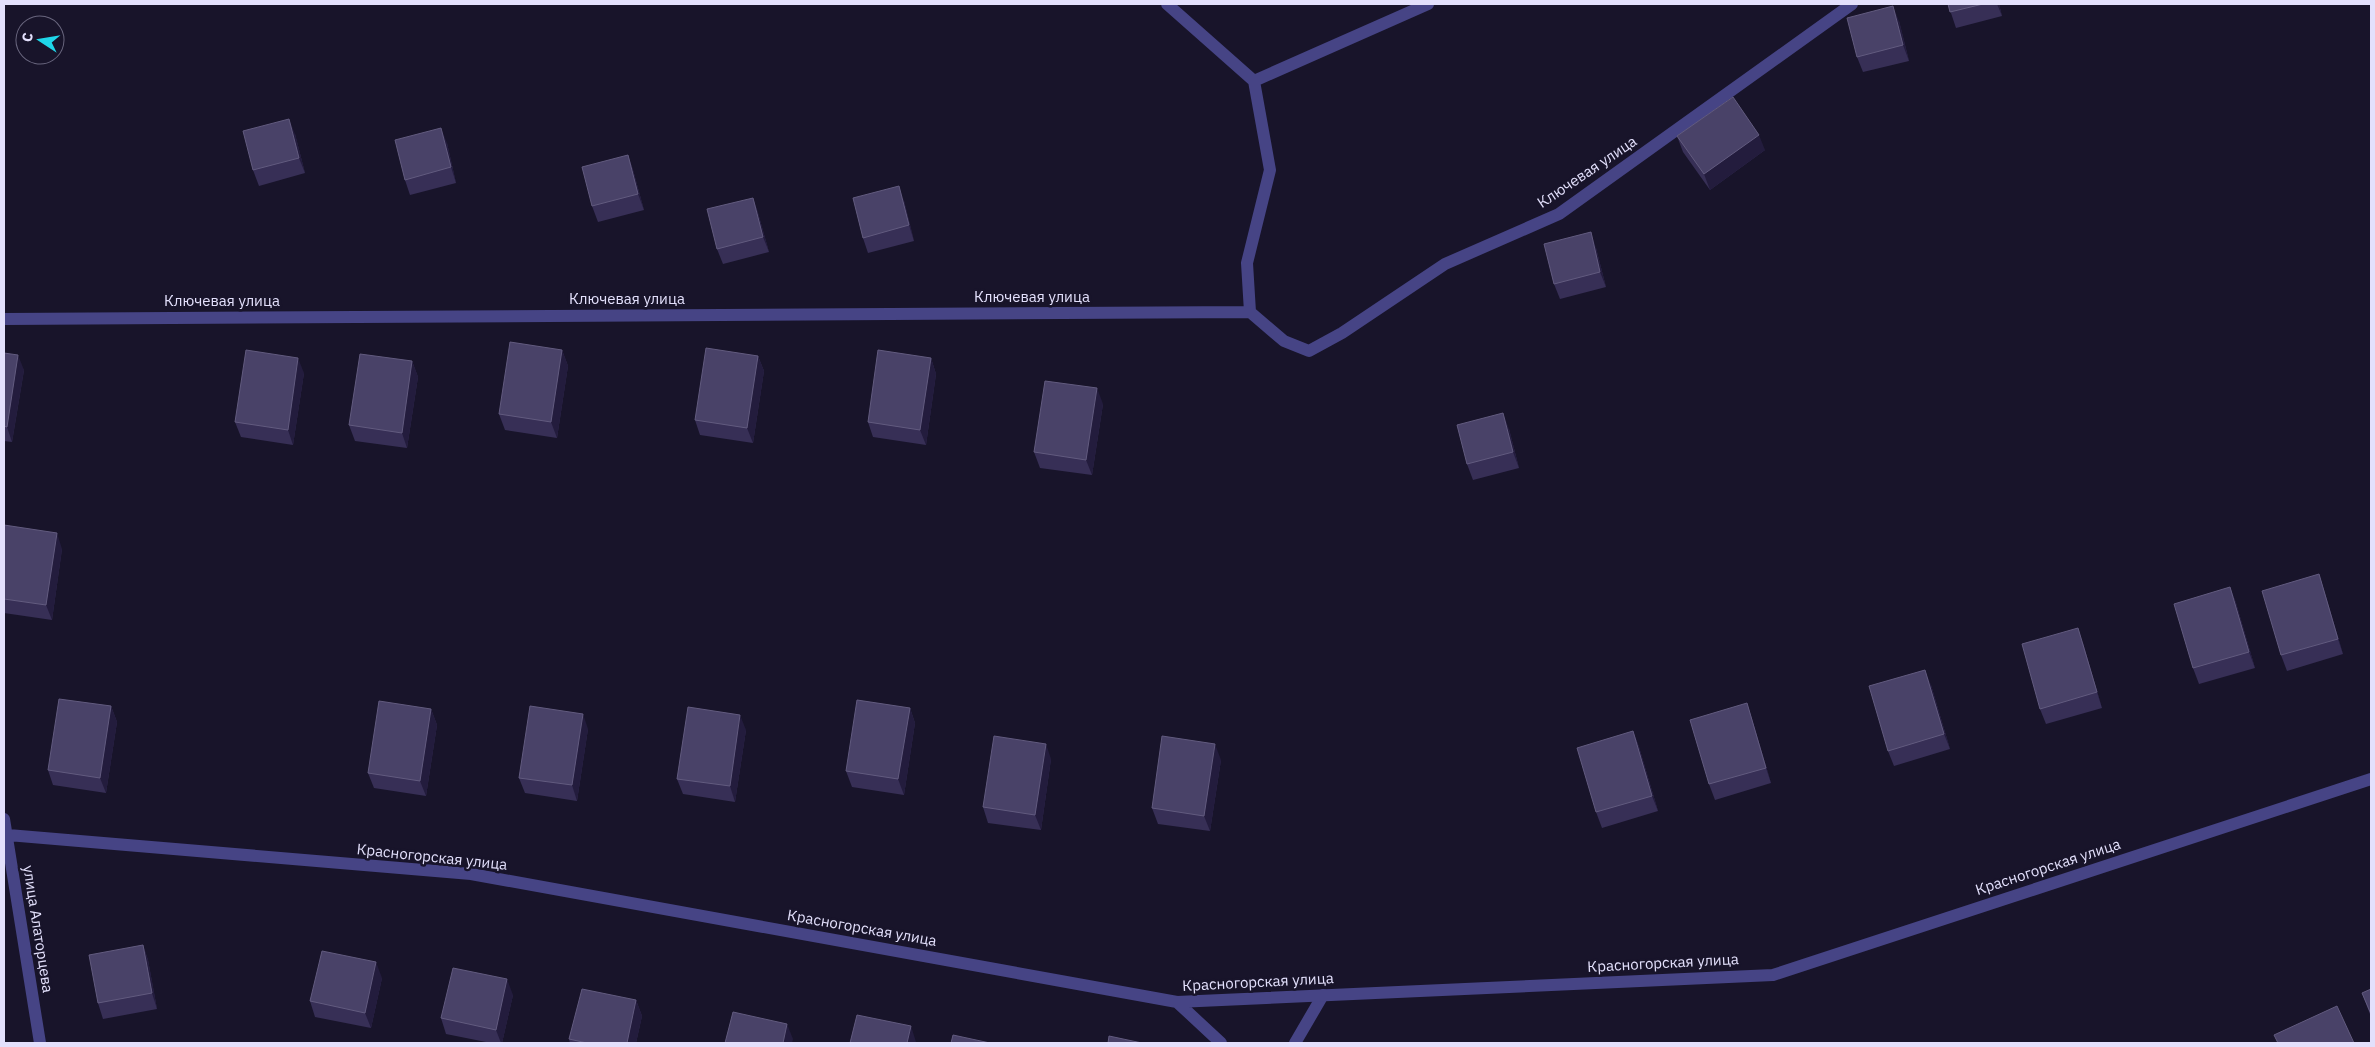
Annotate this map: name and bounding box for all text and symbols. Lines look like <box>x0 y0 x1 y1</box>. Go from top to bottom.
north arrow <box>15 15 65 65</box>
text: С <box>18 31 37 44</box>
street label: Ключевая улица <box>1533 131 1640 212</box>
street label: Ключевая улица <box>974 287 1090 306</box>
street label: Ключевая улица <box>569 289 685 308</box>
street label: Ключевая улица <box>164 291 280 310</box>
street label: Красногорская улица <box>1973 834 2123 899</box>
street label: Красногорская улица <box>356 839 508 874</box>
street label: улица Алаторцева <box>19 864 58 994</box>
street label: Красногорская улица <box>786 905 938 950</box>
street label: Красногорская улица <box>1587 949 1739 976</box>
street label: Красногорская улица <box>1182 968 1334 995</box>

